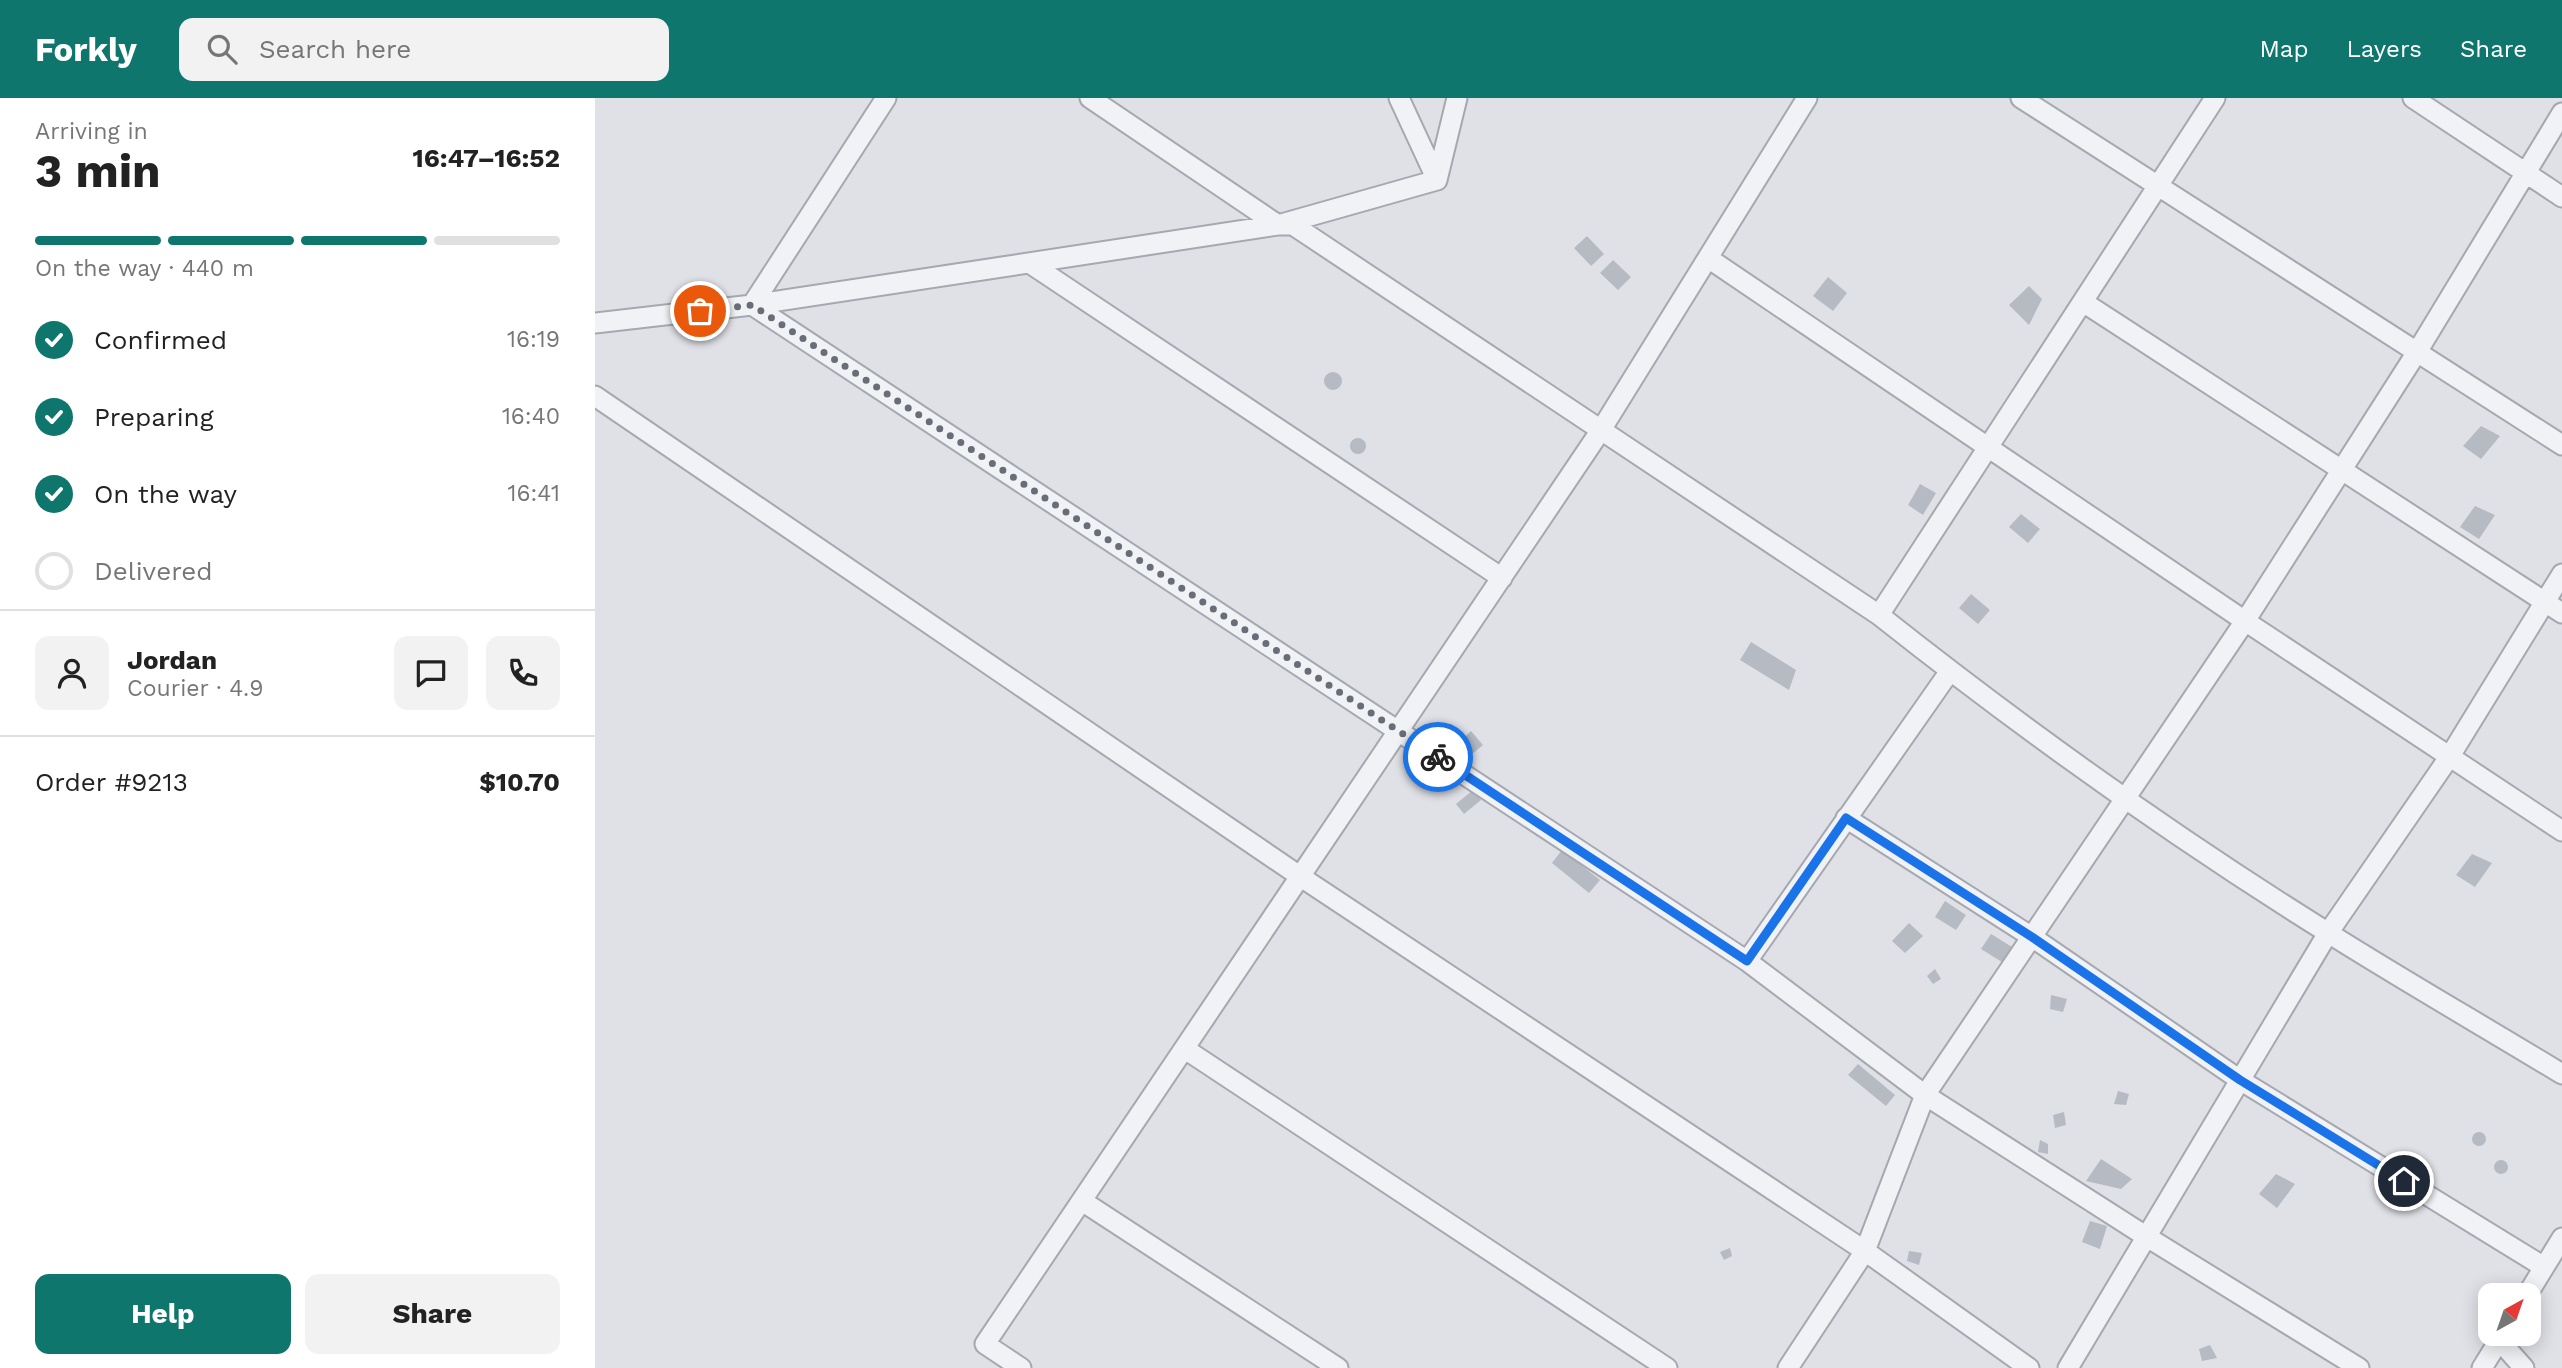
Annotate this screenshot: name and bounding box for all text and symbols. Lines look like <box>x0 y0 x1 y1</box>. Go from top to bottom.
search box <box>179 18 669 81</box>
text: Forkly <box>35 30 137 69</box>
icon: search <box>203 30 241 68</box>
text: Search here <box>259 34 411 64</box>
text: Map <box>2260 35 2308 63</box>
text: Layers <box>2346 35 2422 63</box>
text: Share <box>2460 35 2527 63</box>
text: Arriving in <box>35 118 148 145</box>
text: 16:47–16:52 <box>412 143 560 173</box>
text: 3 min <box>35 144 161 198</box>
text: On the way · 440 m <box>35 255 254 282</box>
pin <box>670 281 730 341</box>
icon: bag <box>681 292 719 330</box>
icon: check <box>35 321 73 359</box>
text: Confirmed <box>94 325 227 355</box>
text: 16:19 <box>507 326 560 353</box>
icon: check <box>35 398 73 436</box>
text: Preparing <box>94 402 214 432</box>
text: 16:40 <box>502 403 560 430</box>
icon: check <box>35 475 73 513</box>
text: On the way <box>94 479 237 509</box>
text: 16:41 <box>508 480 560 507</box>
text: Delivered <box>94 556 213 586</box>
button: person <box>35 636 109 710</box>
button: chat <box>394 636 468 710</box>
button: phone <box>486 636 560 710</box>
text: Jordan <box>127 645 217 675</box>
text: Courier · 4.9 <box>127 675 263 702</box>
courier <box>1403 722 1473 792</box>
icon: bike <box>1419 738 1457 776</box>
text: Order #9213 <box>35 767 188 797</box>
text: $10.70 <box>479 767 560 797</box>
pin <box>2374 1151 2434 1211</box>
icon: home <box>2385 1162 2423 1200</box>
button: Help <box>35 1274 291 1354</box>
button: Share <box>305 1274 560 1354</box>
north arrow <box>2478 1283 2541 1346</box>
map controls <box>2478 1283 2541 1346</box>

